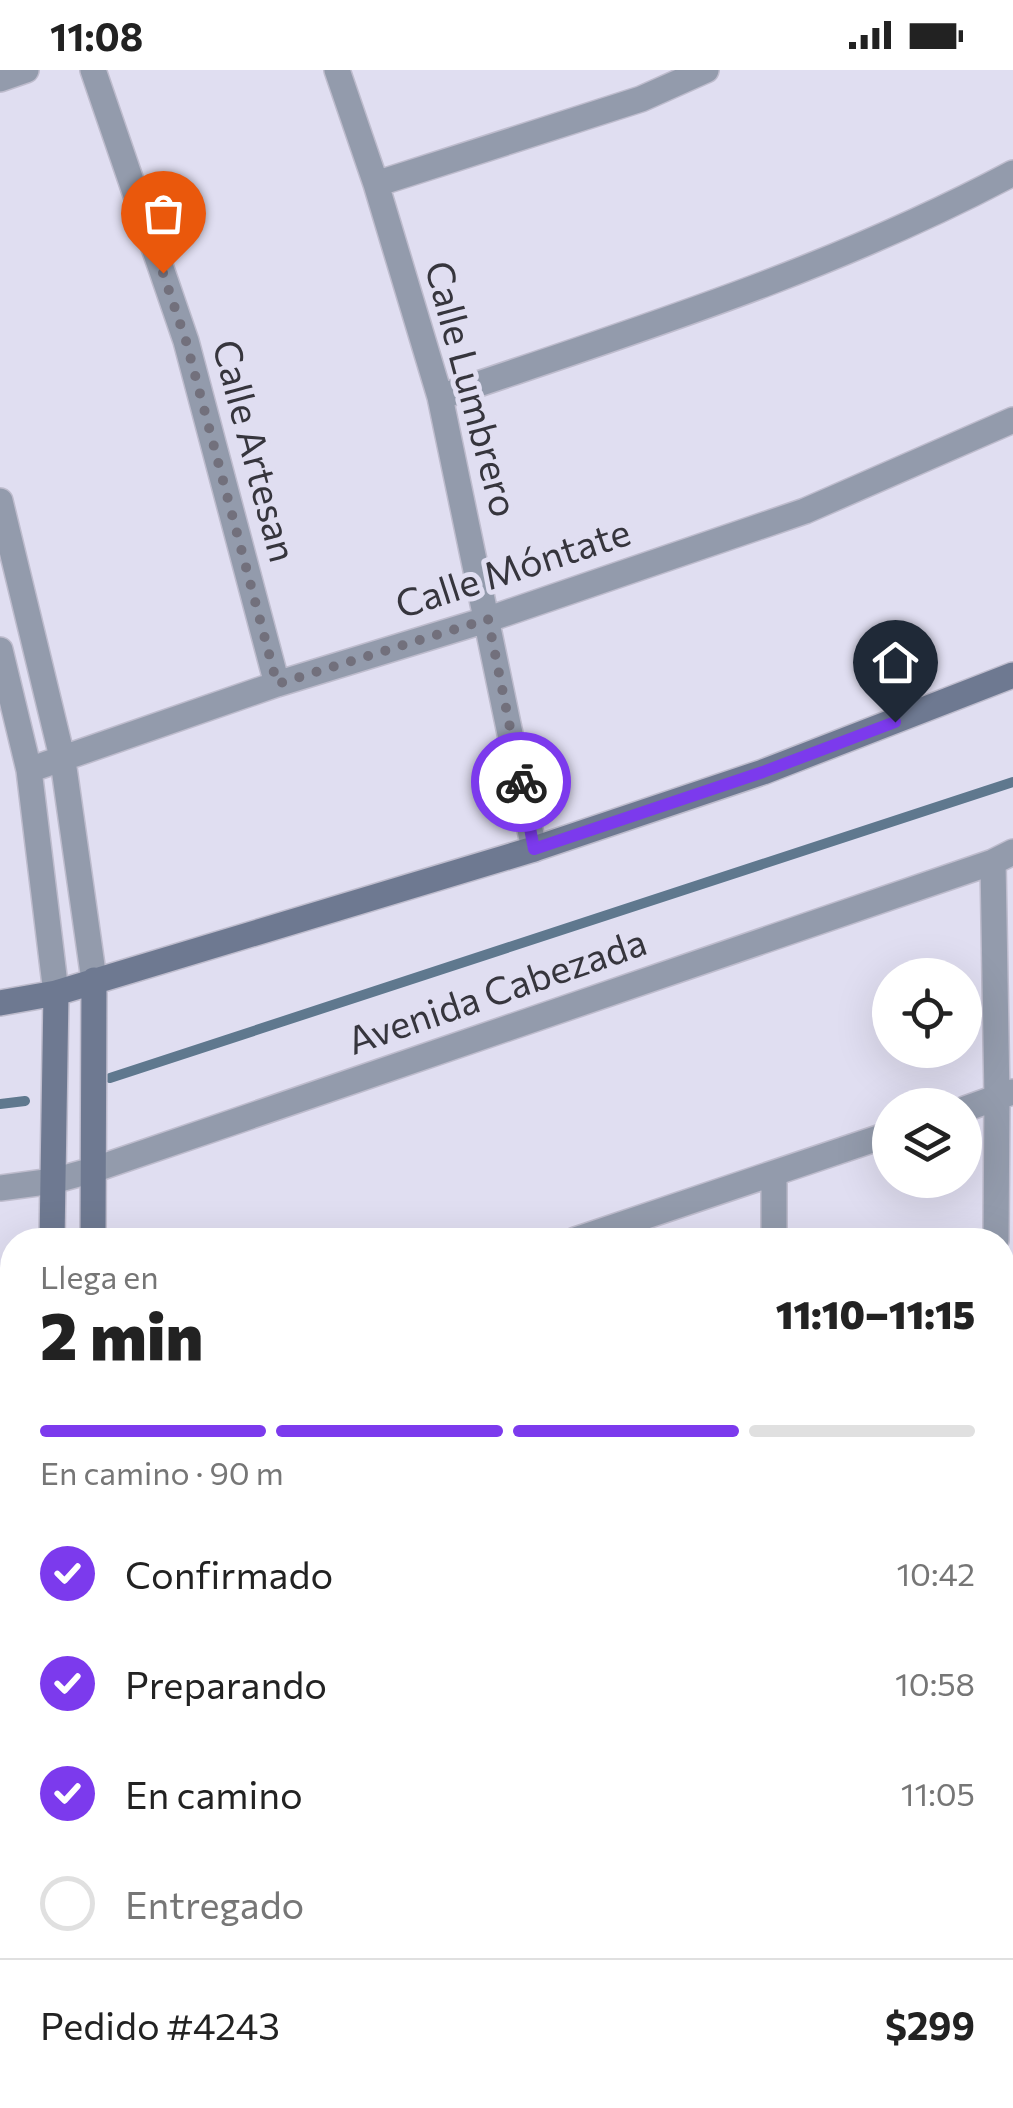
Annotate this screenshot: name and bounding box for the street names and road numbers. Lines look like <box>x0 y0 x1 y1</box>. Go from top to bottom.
street label: Calle Lumbrero <box>417 255 530 521</box>
street label: Calle Artesan <box>204 334 309 567</box>
street label: Calle Móntate <box>389 507 636 627</box>
street label: Avenida Cabezada <box>340 916 652 1063</box>

